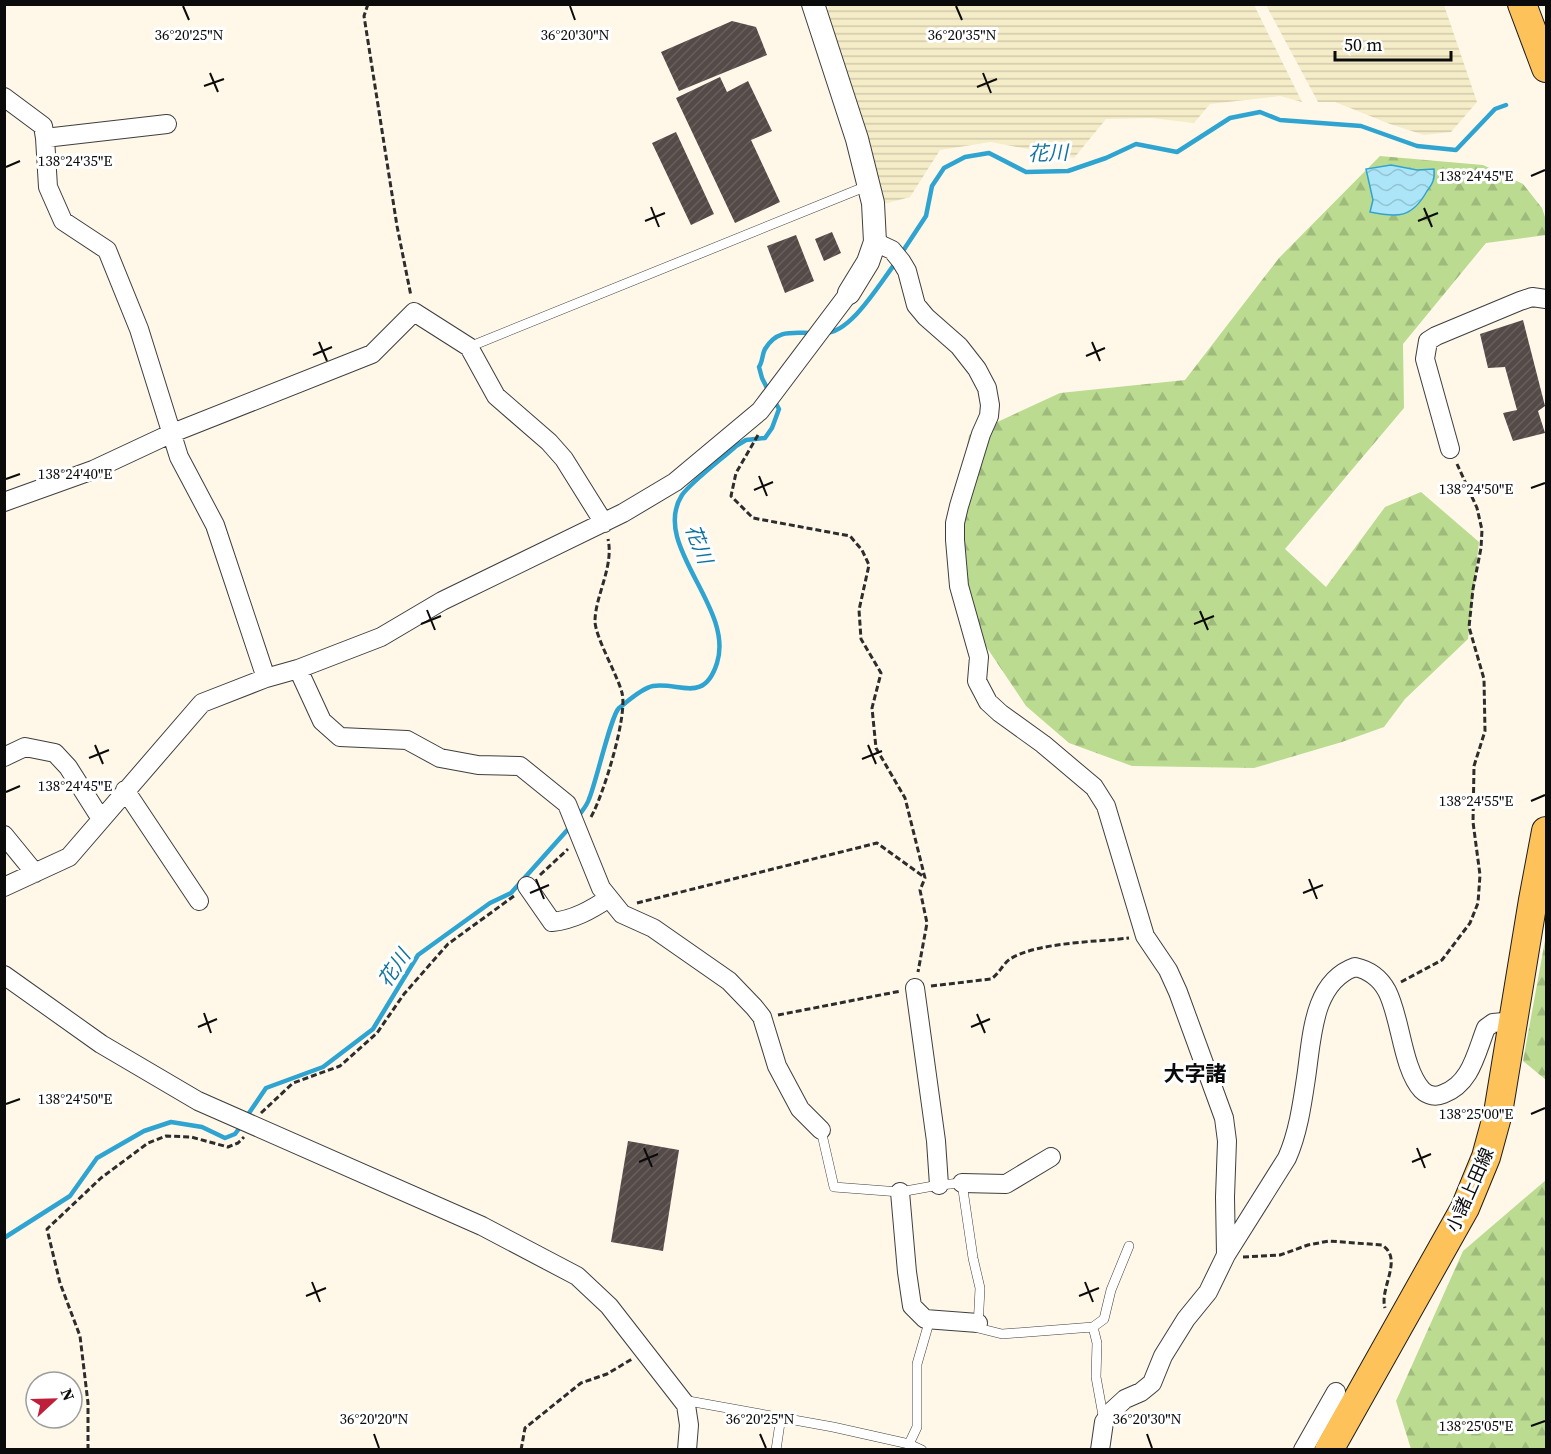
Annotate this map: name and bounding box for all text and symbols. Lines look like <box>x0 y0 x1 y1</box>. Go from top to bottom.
text: 36°20'25"N <box>154 24 224 45</box>
text: 36°20'30"N <box>540 24 610 45</box>
text: 36°20'35"N <box>927 24 997 45</box>
scale bar <box>1335 24 1450 62</box>
text: 50 m <box>1344 32 1382 57</box>
water label: 花川 <box>1028 138 1070 168</box>
text: 138°24'35"E <box>38 150 112 171</box>
text: 138°24'45"E <box>1439 165 1513 186</box>
text: 138°24'40"E <box>38 463 112 484</box>
text: 138°24'50"E <box>1439 478 1513 499</box>
water label: 花川 <box>679 520 720 570</box>
text: 138°24'45"E <box>38 775 112 796</box>
text: 138°24'55"E <box>1439 790 1513 811</box>
water label: 花川 <box>371 942 418 992</box>
district label: 大字諸 <box>1164 1059 1227 1088</box>
text: 138°24'50"E <box>38 1088 112 1109</box>
text: 138°25'00"E <box>1439 1103 1513 1124</box>
street label: 小諸上田線 <box>1440 1144 1499 1236</box>
north arrow <box>24 1370 84 1430</box>
text: N <box>56 1385 80 1404</box>
text: 36°20'20"N <box>339 1408 409 1429</box>
text: 36°20'25"N <box>725 1408 795 1429</box>
text: 36°20'30"N <box>1112 1408 1182 1429</box>
text: 138°25'05"E <box>1439 1415 1513 1436</box>

